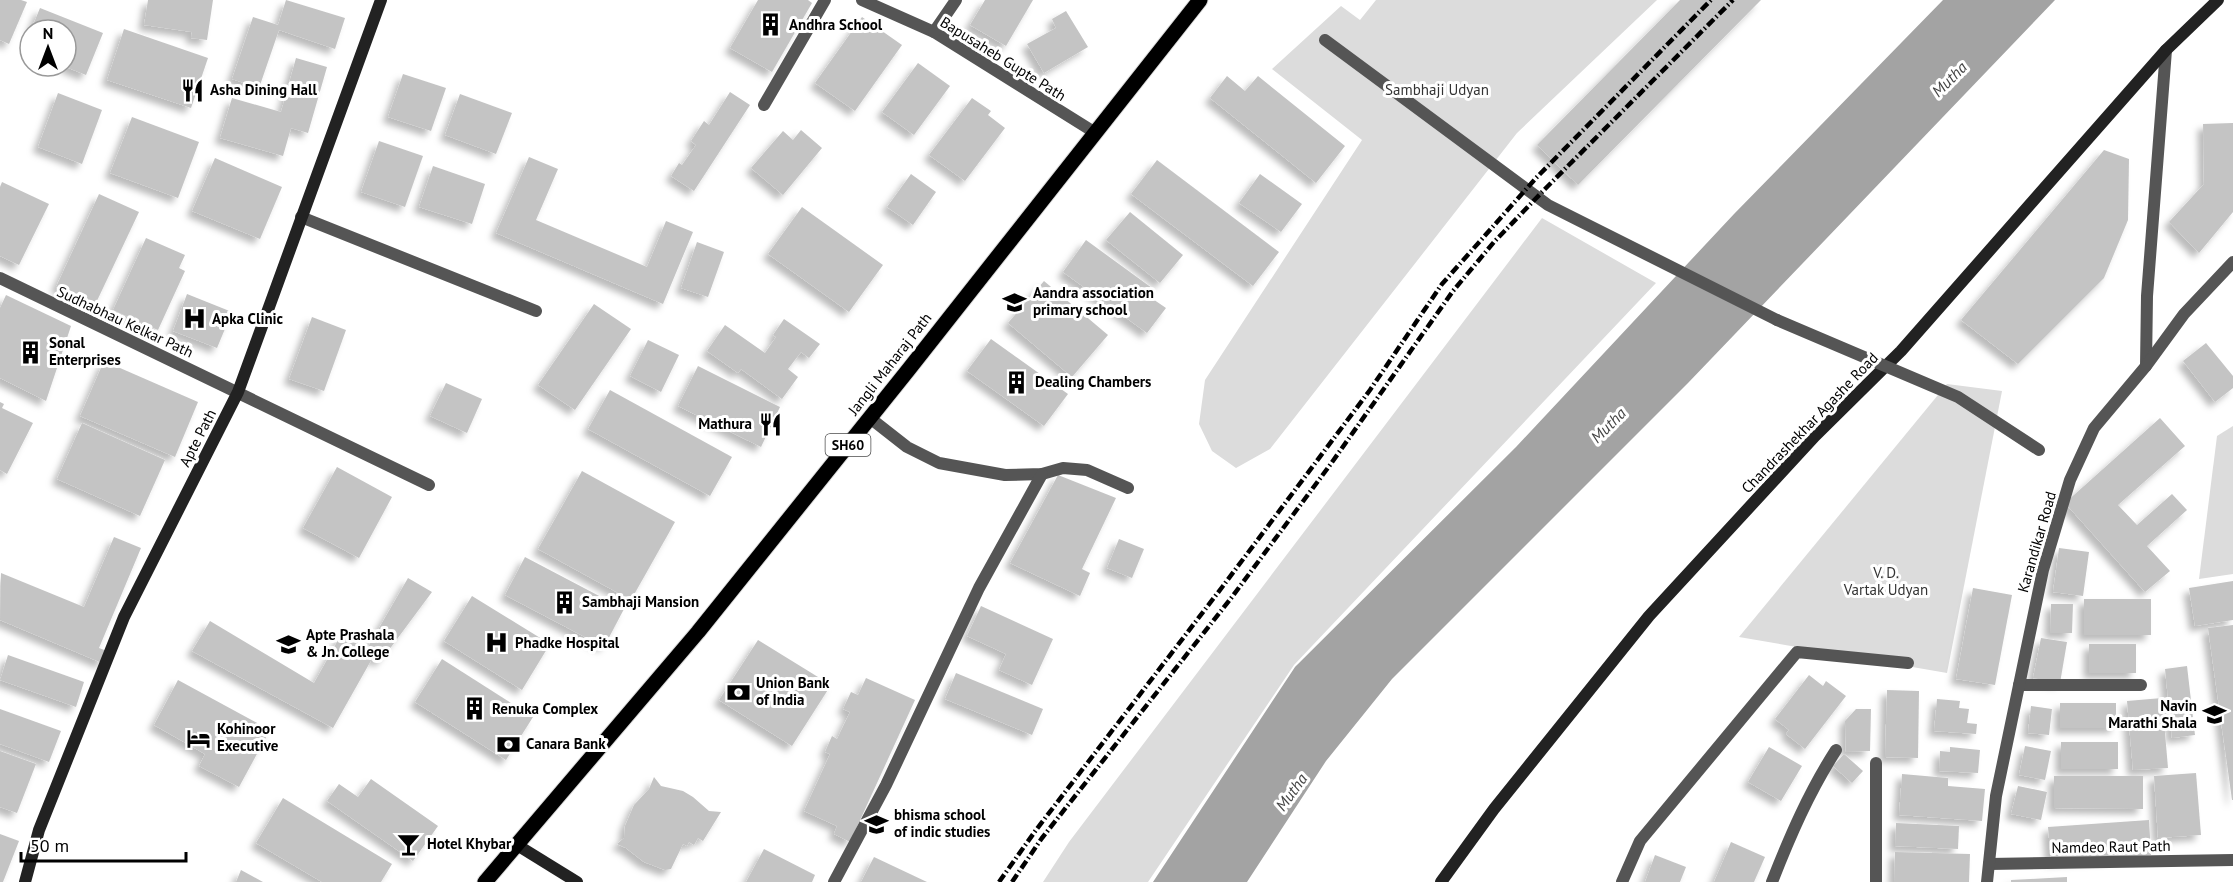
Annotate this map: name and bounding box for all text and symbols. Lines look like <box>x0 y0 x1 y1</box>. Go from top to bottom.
building icon: Andhra School <box>758 12 784 38</box>
street label: Bapusaheb Gupte Path <box>937 12 1070 105</box>
place label: Andhra School <box>789 15 883 34</box>
north arrow <box>18 18 78 78</box>
text: N <box>43 23 53 43</box>
water label: Mutha <box>1927 57 1971 101</box>
restaurant icon: Asha Dining Hall <box>179 77 205 103</box>
place label: Asha Dining Hall <box>210 80 317 99</box>
park label: Sambhaji Udyan <box>1385 80 1489 99</box>
street label: Sudhabhau Kelkar Path <box>54 282 196 362</box>
place label: Aandra association primary school <box>1033 283 1154 319</box>
school or university icon: Aandra association primary school <box>1002 289 1028 315</box>
hospital icon: Apka Clinic <box>181 306 207 332</box>
place label: Apka Clinic <box>212 309 284 328</box>
street label: Jangli Maharaj Path <box>843 309 935 419</box>
place label: Sonal Enterprises <box>49 333 121 369</box>
building icon: Sonal Enterprises <box>18 339 44 365</box>
street label: Chandrashekhar Agashe Road <box>1737 348 1882 497</box>
building icon: Dealing Chambers <box>1004 369 1030 395</box>
place label: Dealing Chambers <box>1035 372 1151 391</box>
water label: Mutha <box>1586 403 1630 447</box>
street label: Apte Path <box>175 406 220 470</box>
restaurant icon: Mathura <box>757 411 783 437</box>
place label: Mathura <box>698 414 752 433</box>
road number: SH60 <box>826 434 870 456</box>
street label: Karandikar Road <box>2013 489 2060 595</box>
park label: V. D. Vartak Udyan <box>1843 563 1928 599</box>
building icon: Sambhaji Mansion <box>551 589 577 615</box>
place label: Sambhaji Mansion <box>582 592 699 611</box>
place label: Apte Prashala & Jn. College <box>306 625 394 661</box>
hospital icon: Phadke Hospital <box>484 630 510 656</box>
school or university icon: Apte Prashala & Jn. College <box>275 631 301 657</box>
place label: Phadke Hospital <box>515 633 620 652</box>
place label: Union Bank of India <box>756 673 830 709</box>
bank icon: Union Bank of India <box>725 679 751 705</box>
building icon: Renuka Complex <box>461 696 487 722</box>
place label: Navin Marathi Shala <box>2108 696 2197 732</box>
place label: Renuka Complex <box>492 699 598 718</box>
school or university icon: Navin Marathi Shala <box>2202 702 2228 728</box>
place label: Kohinoor Executive <box>217 719 279 755</box>
hotel icon: Kohinoor Executive <box>186 725 212 751</box>
bank icon: Canara Bank <box>495 731 521 757</box>
place label: Canara Bank <box>526 734 606 753</box>
water label: Mutha <box>1271 769 1311 815</box>
place label: bhisma school of indic studies <box>894 805 990 841</box>
school or university icon: bhisma school of indic studies <box>863 811 889 837</box>
scale bar <box>21 825 186 863</box>
bar icon: Hotel Khybar <box>396 831 422 857</box>
text: 50 m <box>30 834 69 857</box>
place label: Hotel Khybar <box>427 834 512 853</box>
street label: Namdeo Raut Path <box>2051 836 2171 857</box>

